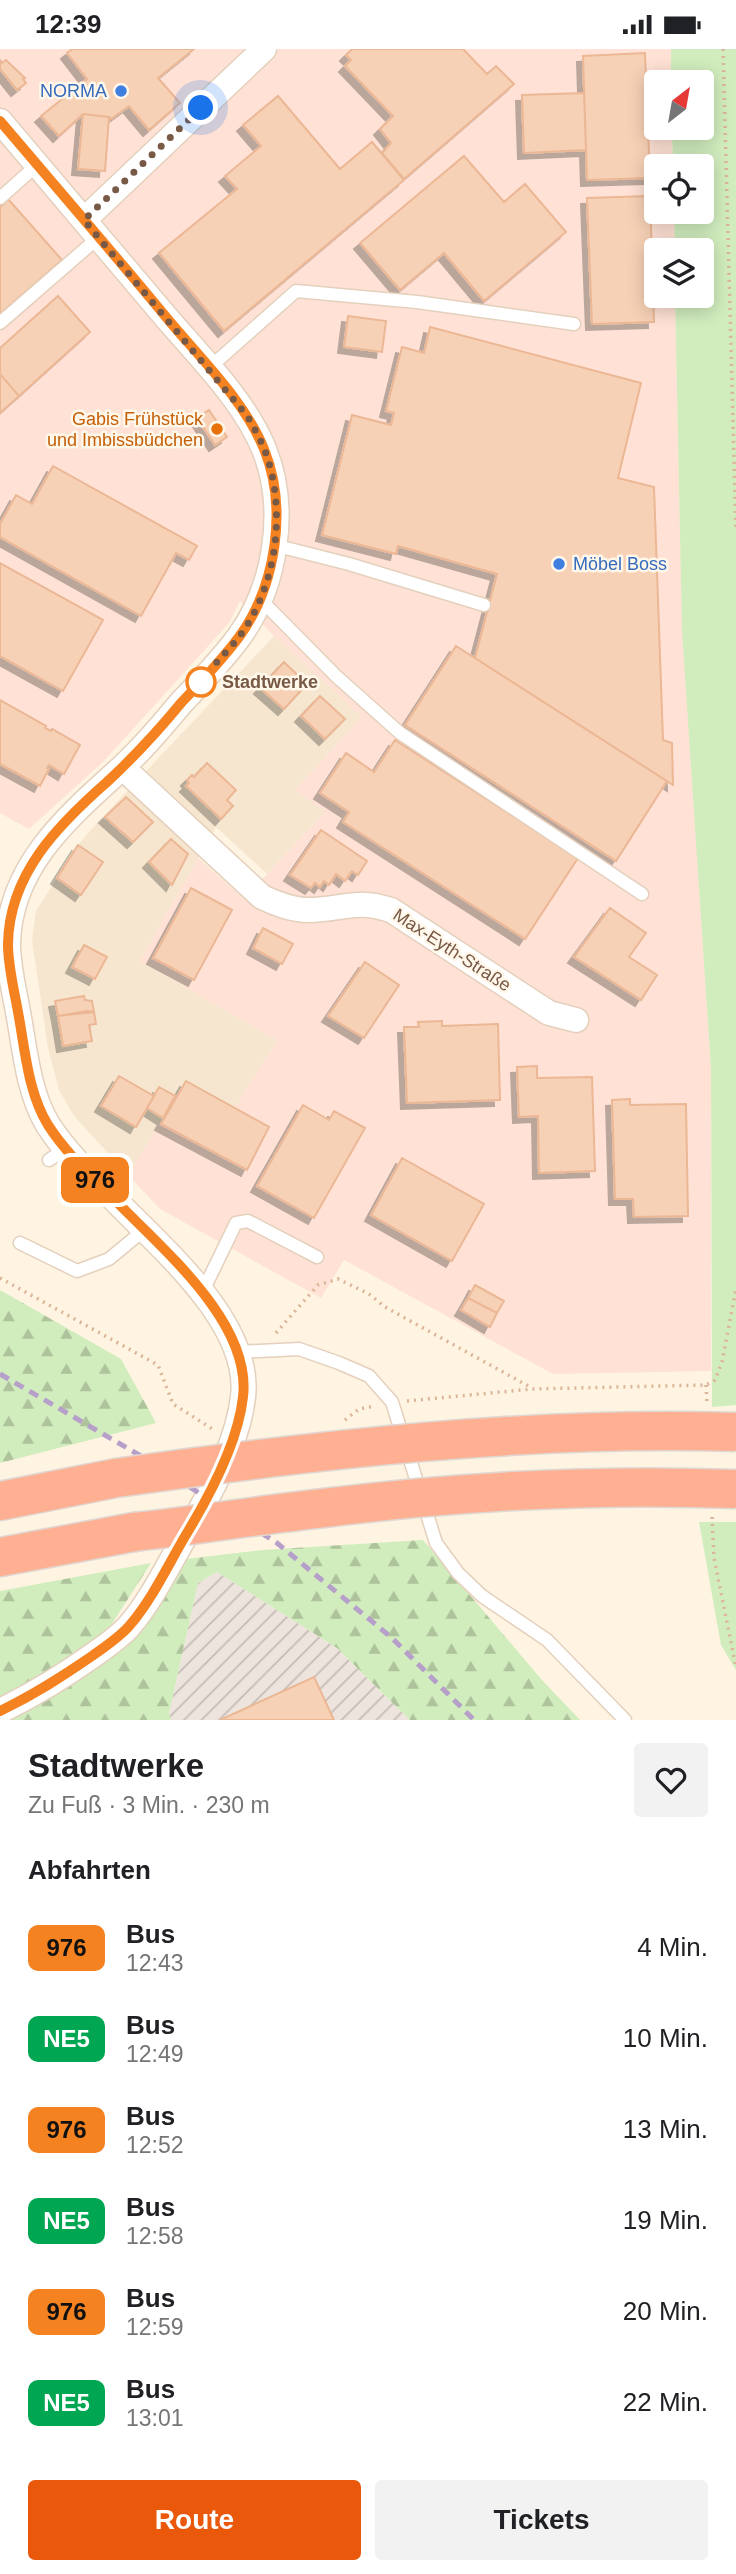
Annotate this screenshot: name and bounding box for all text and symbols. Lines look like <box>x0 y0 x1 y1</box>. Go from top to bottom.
text: 12:39 <box>35 9 102 39</box>
north arrow <box>644 70 714 140</box>
map controls <box>644 70 714 308</box>
place label: NORMA <box>40 81 107 101</box>
marker: NORMA <box>113 83 129 99</box>
your location <box>183 90 218 125</box>
button: locate <box>644 154 714 224</box>
button: layers <box>644 238 714 308</box>
place label: Gabis Frühstück und Imbissbüdchen <box>47 409 204 450</box>
marker: Gabis Frühstück und Imbissbüdchen <box>209 421 225 437</box>
place label: Möbel Boss <box>573 554 667 574</box>
marker: Möbel Boss <box>551 556 567 572</box>
marker: Stadtwerke <box>186 667 216 697</box>
place label: Stadtwerke <box>222 672 318 692</box>
street label: Max-Eyth-Straße <box>390 905 514 995</box>
line badge: 976 <box>55 1157 135 1203</box>
text: 976 <box>75 1166 115 1193</box>
button: heart <box>634 1743 708 1817</box>
text: Stadtwerke <box>28 1747 204 1784</box>
text: Zu Fuß · 3 Min. · 230 m <box>28 1792 270 1818</box>
text: Abfahrten <box>28 1855 151 1885</box>
text: Bus <box>126 1919 175 1949</box>
text: 4 Min. <box>637 1932 708 1962</box>
text: 976 <box>46 1934 87 1961</box>
text: 12:43 <box>126 1950 184 1976</box>
text: Bus <box>126 2010 175 2040</box>
text: 10 Min. <box>623 2023 708 2053</box>
text: NE5 <box>43 2025 90 2052</box>
text: 12:49 <box>126 2041 184 2067</box>
text: Bus <box>126 2101 175 2131</box>
text: 13 Min. <box>623 2114 708 2144</box>
text: 976 <box>46 2116 87 2143</box>
text: 12:52 <box>126 2132 184 2158</box>
text: Bus <box>126 2192 175 2222</box>
text: 19 Min. <box>623 2205 708 2235</box>
text: NE5 <box>43 2207 90 2234</box>
text: 12:58 <box>126 2223 184 2249</box>
text: Bus <box>126 2283 175 2313</box>
text: 20 Min. <box>623 2296 708 2326</box>
text: 976 <box>46 2298 87 2325</box>
text: 12:59 <box>126 2314 184 2340</box>
text: Bus <box>126 2374 175 2404</box>
text: 22 Min. <box>623 2387 708 2417</box>
text: NE5 <box>43 2389 90 2416</box>
text: 13:01 <box>126 2405 184 2431</box>
button: Route <box>28 2480 361 2560</box>
button: Tickets <box>375 2480 708 2560</box>

